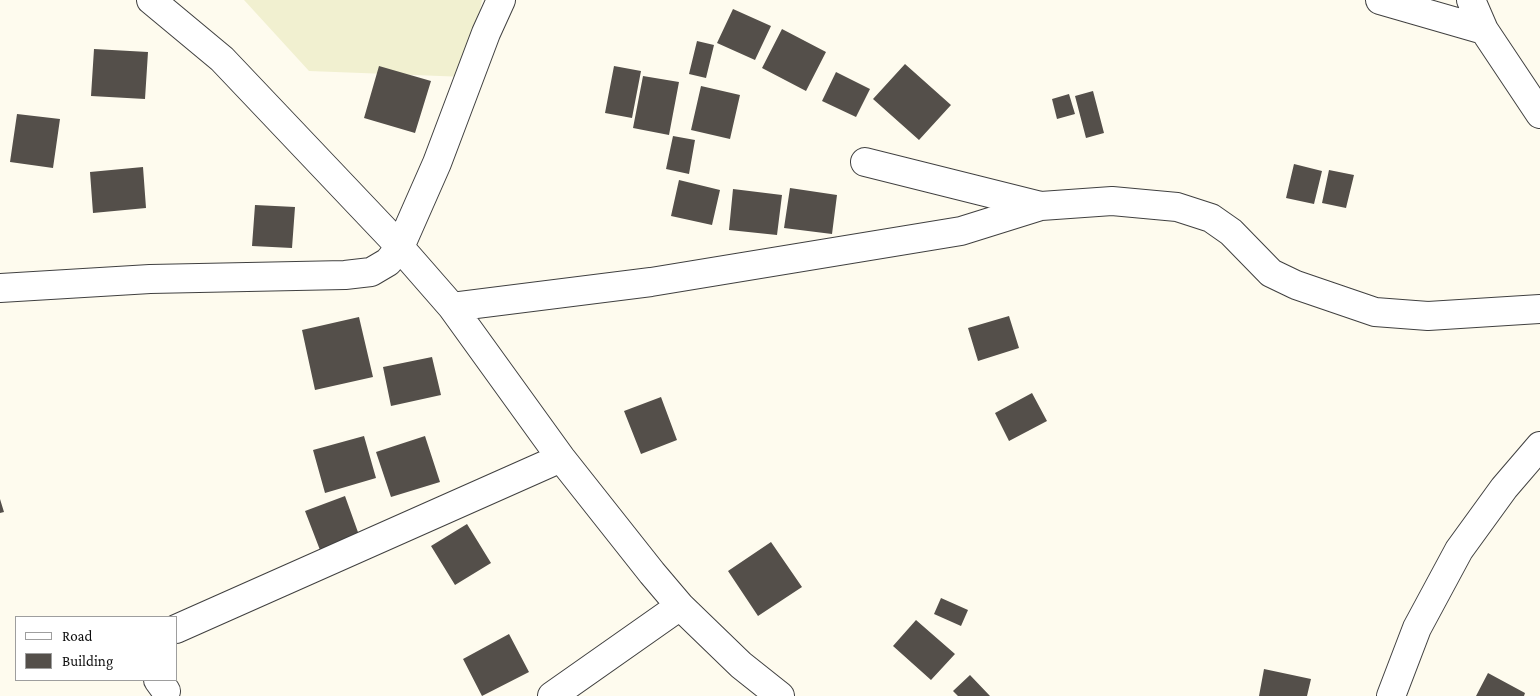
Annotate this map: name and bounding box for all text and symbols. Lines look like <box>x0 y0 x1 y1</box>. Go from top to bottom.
legend <box>15 616 178 681</box>
text: Road <box>62 628 92 644</box>
text: Building <box>62 653 113 669</box>

